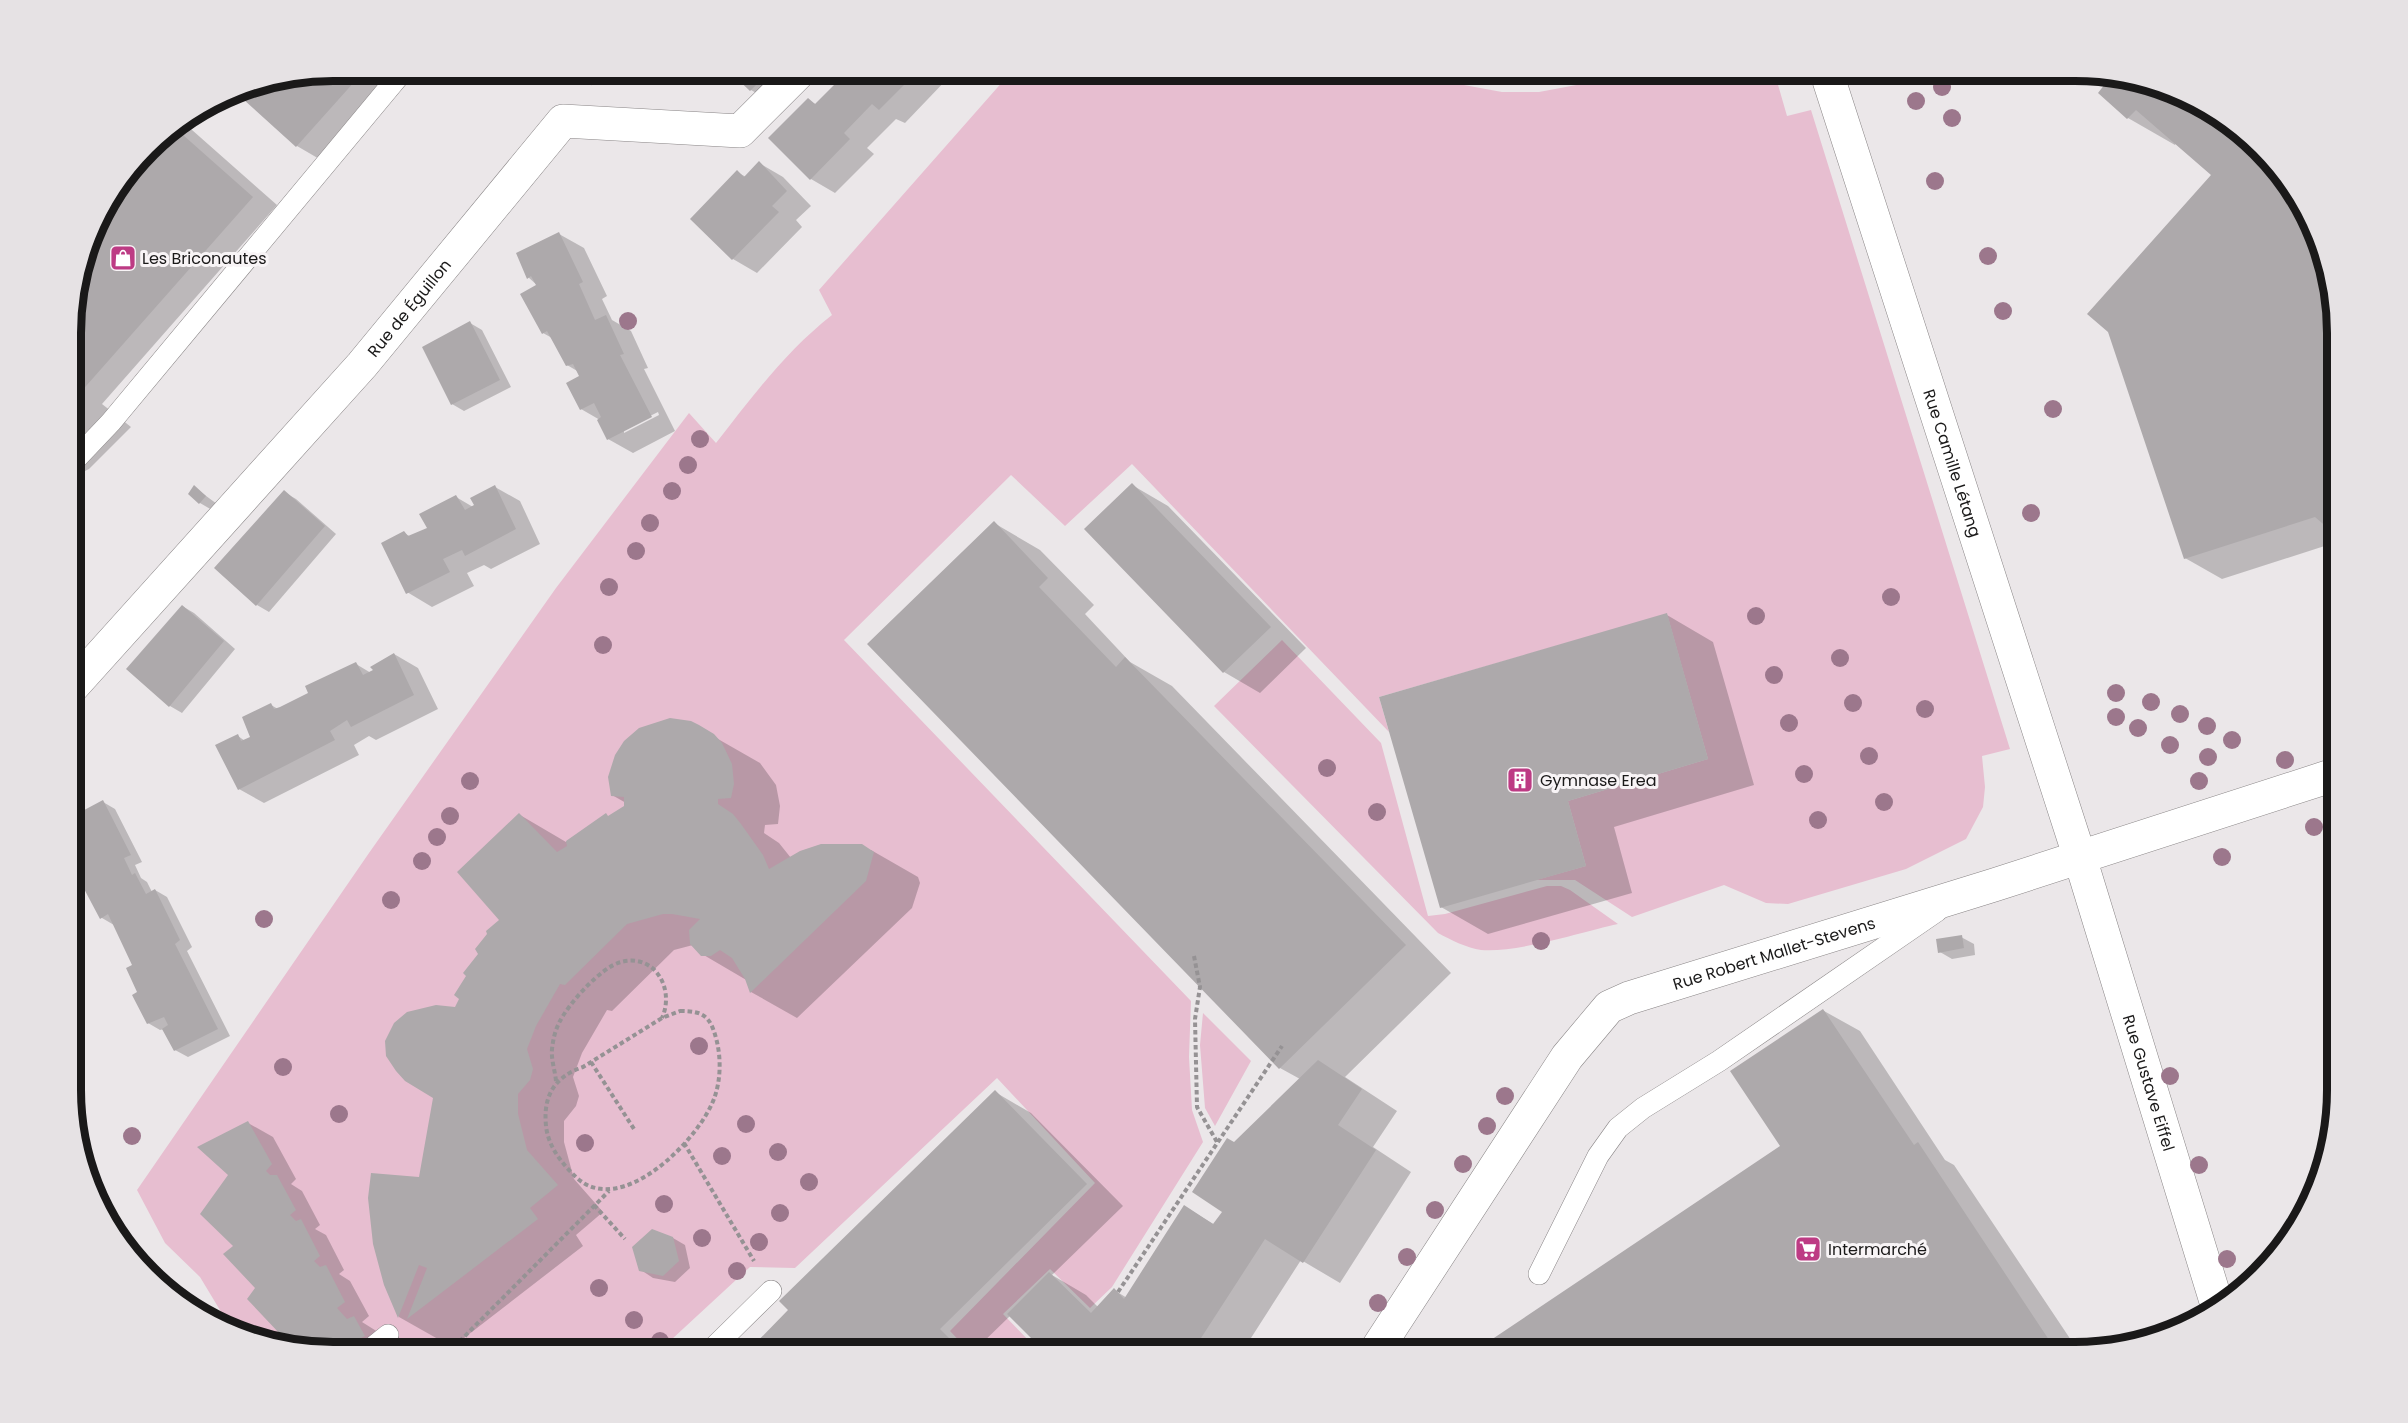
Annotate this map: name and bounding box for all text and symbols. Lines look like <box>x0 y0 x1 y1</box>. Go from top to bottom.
shop icon: Les Briconautes <box>108 243 138 273</box>
place label: Les Briconautes <box>142 247 267 270</box>
street label: Rue de Éguillon <box>362 254 456 362</box>
street label: Rue Camille Létang <box>1918 386 1987 540</box>
building icon: Gymnase Erea <box>1505 765 1535 795</box>
place label: Gymnase Erea <box>1540 769 1656 792</box>
street label: Rue Robert Mallet-Stevens <box>1670 911 1878 995</box>
street label: Rue Gustave Eiffel <box>2117 1012 2181 1154</box>
supermarket icon: Intermarché <box>1793 1234 1823 1264</box>
place label: Intermarché <box>1828 1238 1927 1261</box>

